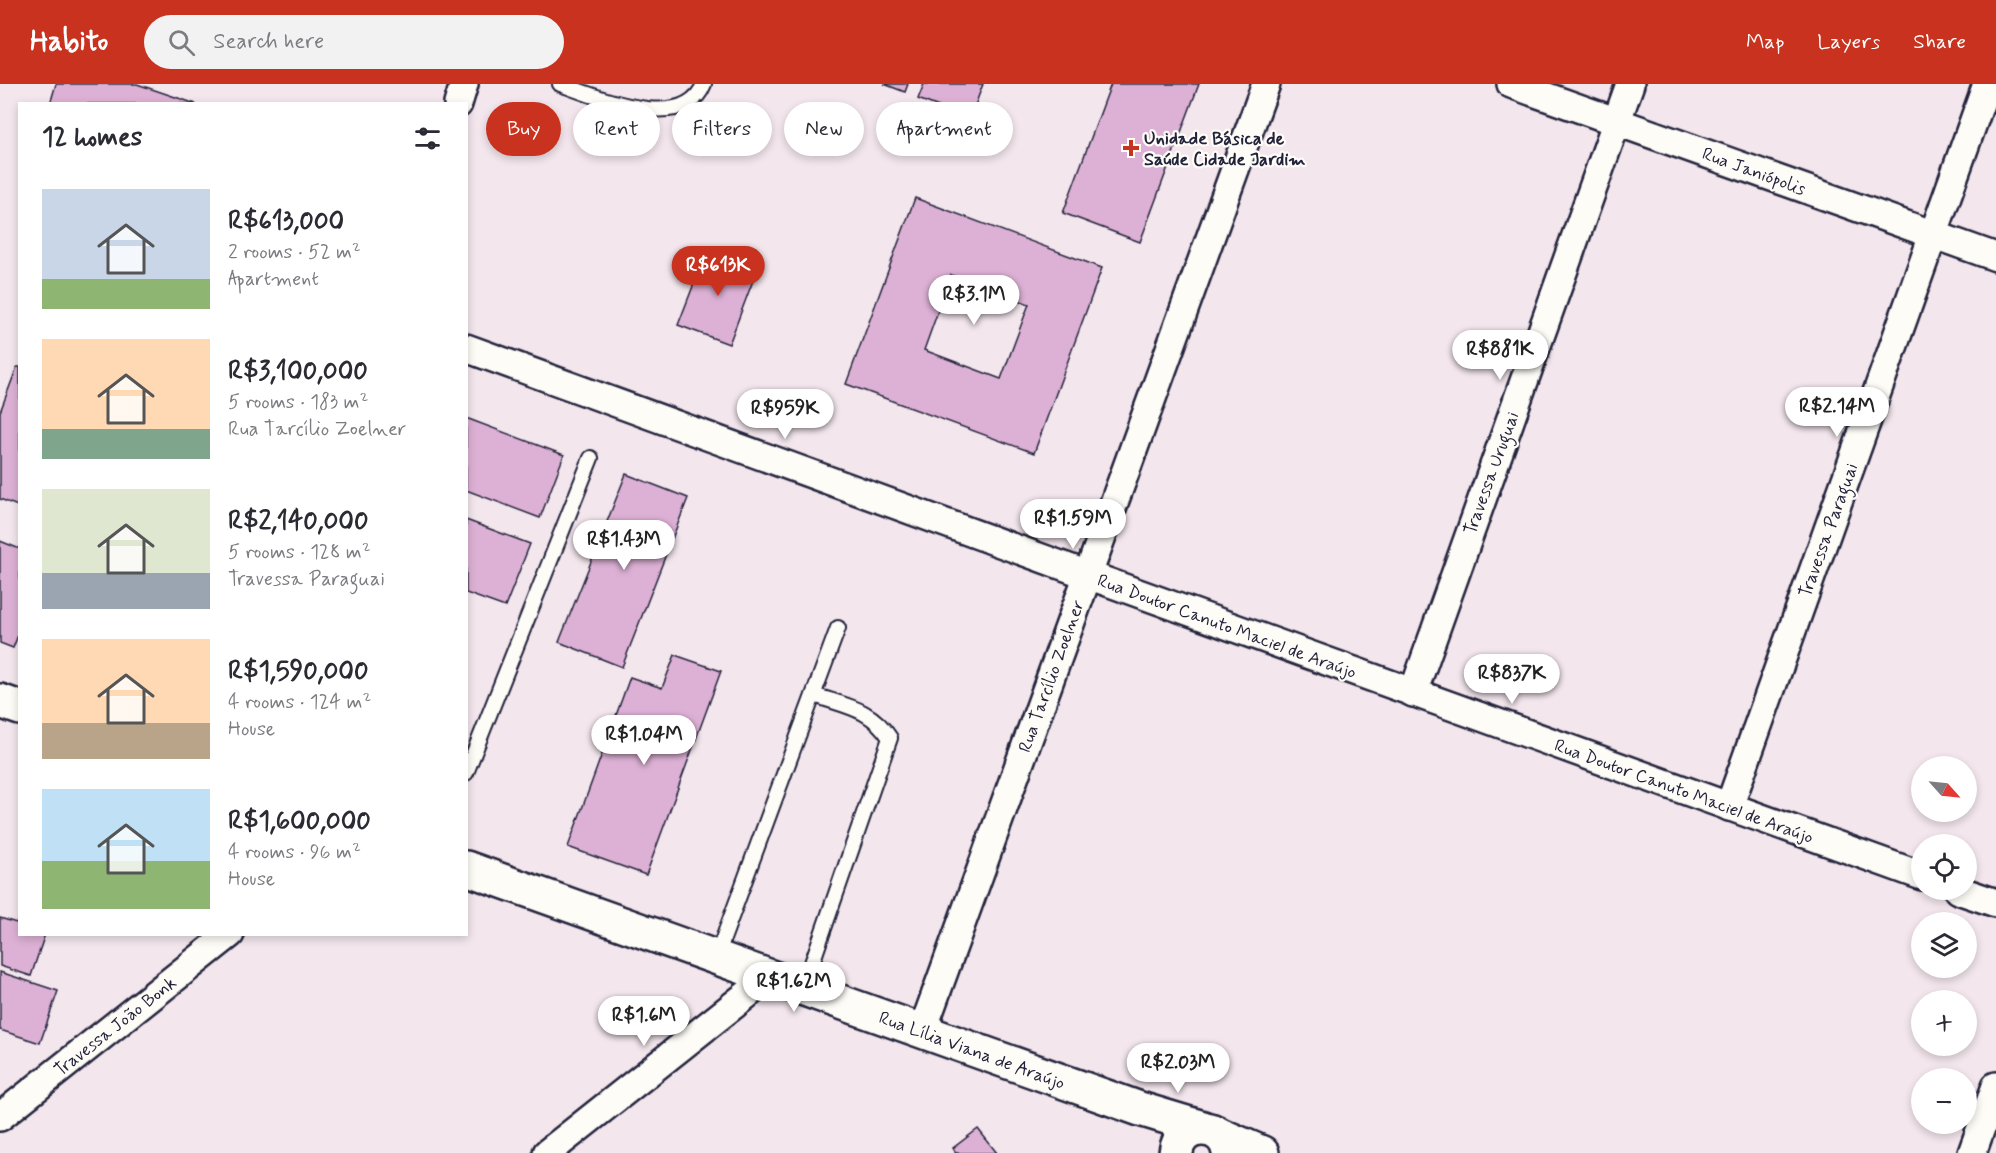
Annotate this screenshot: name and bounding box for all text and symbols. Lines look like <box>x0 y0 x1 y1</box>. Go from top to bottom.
search box <box>144 15 564 69</box>
text: Habito <box>30 24 108 61</box>
icon: search <box>165 26 198 59</box>
text: Search here <box>213 28 324 56</box>
text: Map <box>1746 28 1784 56</box>
text: Layers <box>1817 28 1880 56</box>
text: Share <box>1913 28 1966 56</box>
chip: Buy <box>486 102 561 156</box>
chip: Rent <box>573 102 660 156</box>
chip: Filters <box>672 102 772 156</box>
chip: New <box>784 102 864 156</box>
chip: Apartment <box>876 102 1013 156</box>
text: 12 homes <box>42 121 142 155</box>
icon: filters <box>411 122 444 155</box>
place label: Unidade Básica de Saúde Cidade Jardim <box>1144 127 1306 172</box>
marker: Unidade Básica de Saúde Cidade Jardim <box>1122 139 1140 157</box>
street label: Rua Janiópolis <box>1698 142 1809 202</box>
text: R$613,000 <box>228 205 344 239</box>
icon: home <box>90 213 162 285</box>
text: 2 rooms · 52 m² <box>228 239 361 266</box>
pin: R$613K <box>669 246 767 297</box>
text: R$613K <box>686 252 750 279</box>
text: Apartment <box>228 266 319 293</box>
pin: R$3.1M <box>925 275 1023 326</box>
text: R$3.1M <box>942 281 1006 308</box>
pin: R$881K <box>1451 330 1549 381</box>
text: R$881K <box>1466 336 1534 363</box>
text: R$3,100,000 <box>228 355 368 389</box>
icon: home <box>90 363 162 435</box>
pin: R$2.14M <box>1782 387 1892 438</box>
text: 5 rooms · 183 m² <box>228 389 368 416</box>
pin: R$959K <box>736 389 834 440</box>
text: R$2.14M <box>1799 393 1875 420</box>
text: R$959K <box>751 395 819 422</box>
street label: Travessa Uruguai <box>1459 408 1527 539</box>
text: Rua Tarcílio Zoelner <box>228 416 406 443</box>
street label: Travessa Paraguai <box>1794 460 1866 601</box>
pin: R$1.59M <box>1018 499 1128 550</box>
text: R$2,140,000 <box>228 505 369 539</box>
text: R$1.59M <box>1034 505 1112 532</box>
icon: home <box>90 513 162 585</box>
pin: R$1.43M <box>569 520 679 571</box>
text: R$1.43M <box>587 526 661 553</box>
text: 5 rooms · 128 m² <box>228 539 371 566</box>
text: Travessa Paraguai <box>228 566 385 593</box>
street label: Rua Doutor Canuto Maciel de Araújo <box>1094 569 1359 685</box>
street label: Rua Tarcílio Zoelner <box>1013 597 1091 756</box>
pin: R$837K <box>1463 654 1561 705</box>
text: R$1,590,000 <box>228 655 368 689</box>
text: R$837K <box>1478 660 1546 687</box>
icon: home <box>90 663 162 735</box>
text: 4 rooms · 124 m² <box>228 689 371 716</box>
pin: R$1.04M <box>589 715 699 766</box>
text: House <box>228 716 275 743</box>
text: R$1.04M <box>605 721 683 748</box>
street label: Rua Doutor Canuto Maciel de Araújo <box>1551 734 1816 850</box>
north arrow <box>1911 756 1977 822</box>
map controls <box>1911 756 1977 1134</box>
text: R$1,600,000 <box>228 805 371 839</box>
icon: home <box>90 813 162 885</box>
button: locate <box>1911 834 1977 900</box>
text: 4 rooms · 96 m² <box>228 839 361 866</box>
text: House <box>228 866 275 893</box>
button: layers <box>1911 912 1977 978</box>
pin: R$1.62M <box>739 962 849 1013</box>
text: R$1.62M <box>757 968 831 995</box>
street label: Travessa João Bonk <box>49 971 182 1082</box>
button: + <box>1911 990 1977 1056</box>
pin: R$1.6M <box>595 996 693 1047</box>
text: R$1.6M <box>612 1002 676 1029</box>
street label: Rua Lília Viana de Araújo <box>875 1006 1068 1096</box>
pin: R$2.03M <box>1123 1043 1233 1094</box>
text: R$2.03M <box>1141 1049 1215 1076</box>
button: − <box>1911 1068 1977 1134</box>

